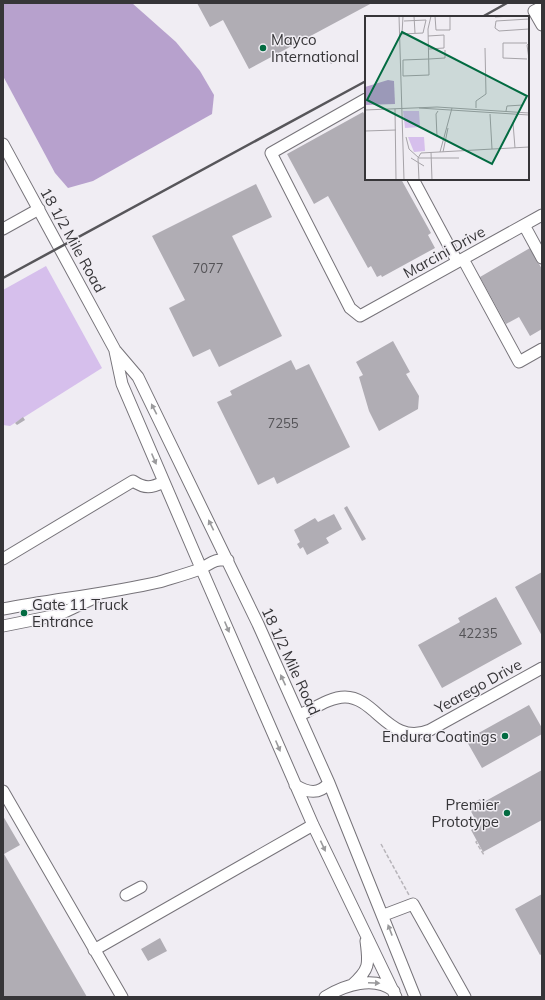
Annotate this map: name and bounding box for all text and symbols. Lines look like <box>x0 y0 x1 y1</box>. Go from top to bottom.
inset map <box>365 16 529 180</box>
place label: Mayco International <box>271 30 359 66</box>
marker: Mayco International <box>258 43 268 53</box>
street label: 18 1/2 Mile Road <box>36 184 110 296</box>
street label: Marcini Drive <box>400 222 488 282</box>
house number: 7077 <box>192 260 224 276</box>
one-way arrow <box>150 403 157 414</box>
house number: 7255 <box>267 415 299 431</box>
one-way arrow <box>151 453 157 465</box>
one-way arrow <box>208 520 214 531</box>
place label: Gate 11 Truck Entrance <box>32 595 129 631</box>
street label: 18 1/2 Mile Road <box>258 604 324 718</box>
marker: Gate 11 Truck Entrance <box>19 608 29 618</box>
one-way arrow <box>224 622 230 634</box>
house number: 42235 <box>458 625 498 641</box>
street label: Yearego Drive <box>430 654 525 718</box>
one-way arrow <box>280 674 286 685</box>
place label: Endura Coatings <box>382 727 497 746</box>
marker: Endura Coatings <box>500 731 510 741</box>
one-way arrow <box>276 741 282 753</box>
place label: Premier Prototype <box>431 795 500 831</box>
marker: Premier Prototype <box>502 808 512 818</box>
one-way arrow <box>320 841 326 852</box>
one-way arrow <box>386 924 392 936</box>
one-way arrow <box>368 980 380 987</box>

